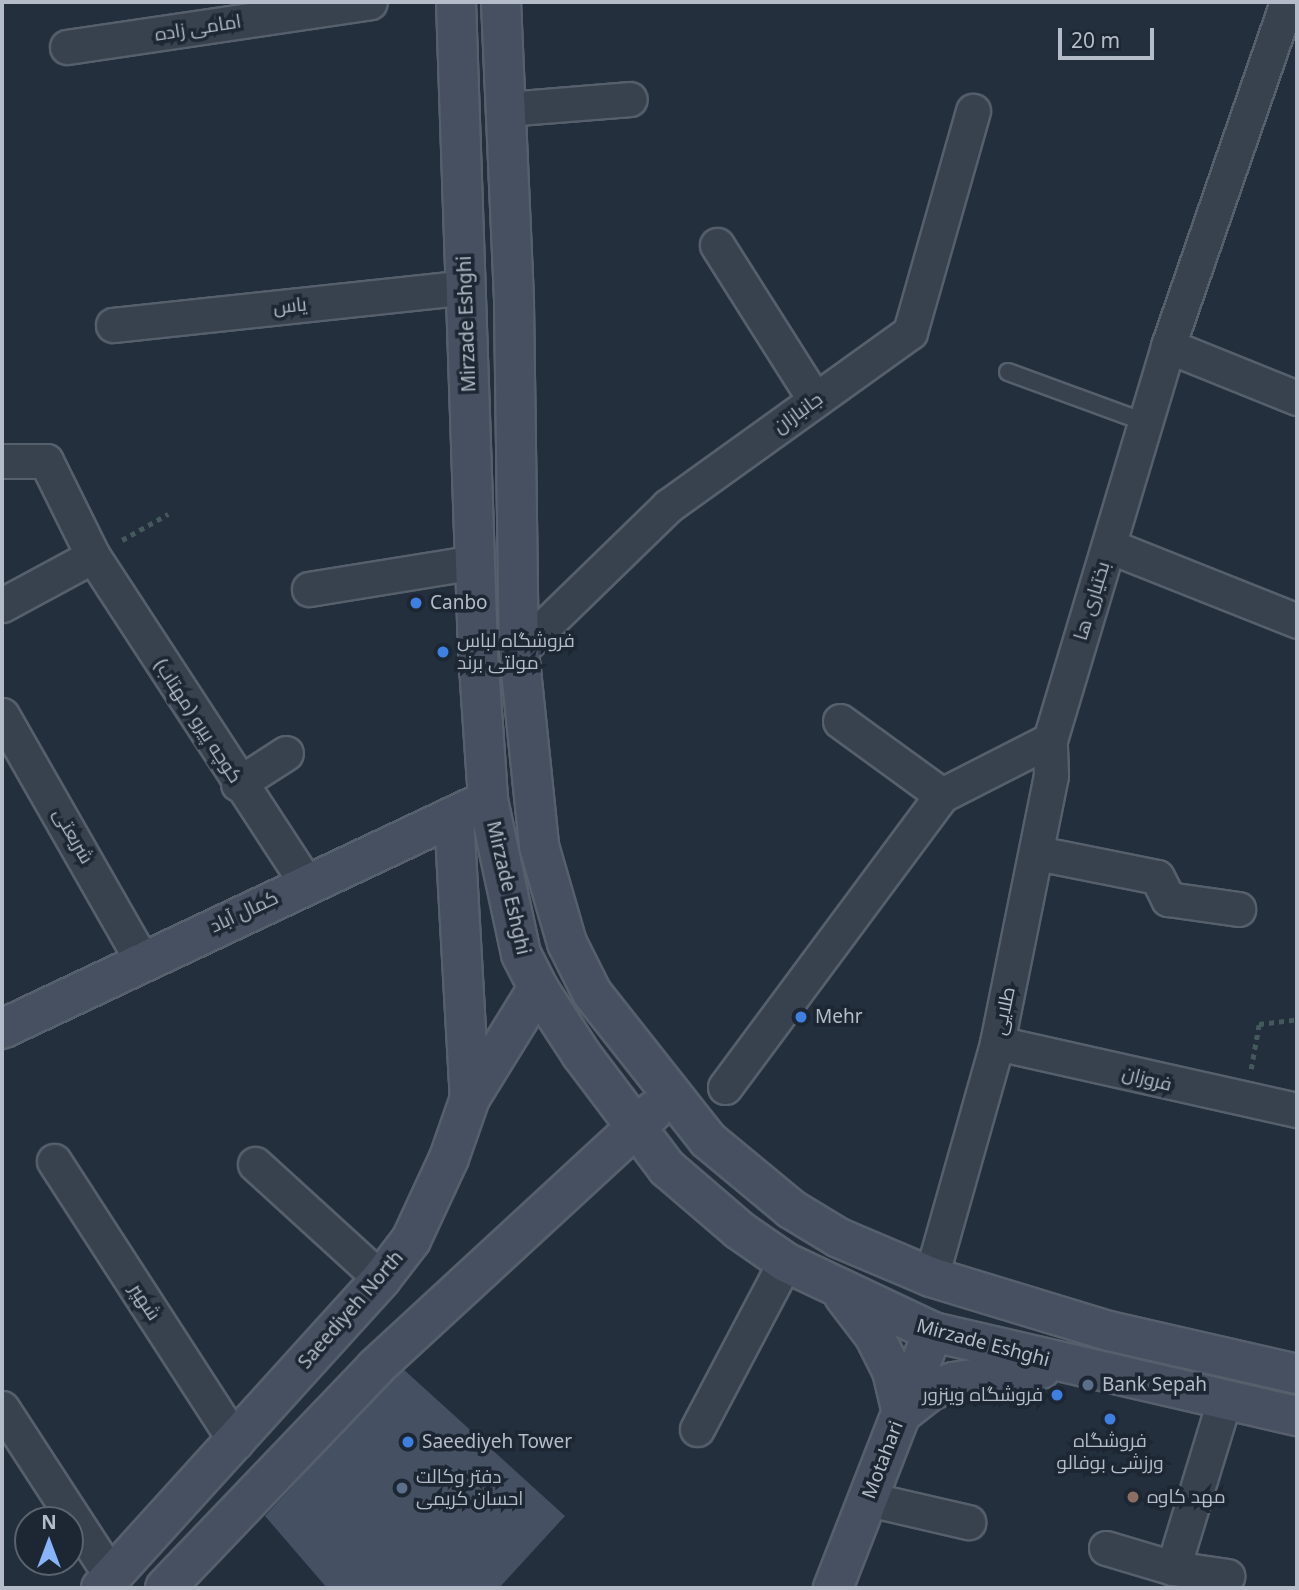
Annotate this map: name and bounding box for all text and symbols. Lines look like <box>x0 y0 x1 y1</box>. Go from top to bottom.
street label: امامی زاده <box>153 10 243 46</box>
scale bar <box>1061 14 1157 58</box>
text: 20 m <box>1071 26 1120 54</box>
street label: Mirzade Eshghi <box>453 255 481 393</box>
street label: یاس <box>272 293 308 319</box>
street label: جانبازان <box>769 388 827 438</box>
street label: بختیاری ها <box>1069 559 1115 643</box>
place label: Canbo <box>430 592 488 614</box>
marker: Canbo <box>408 595 424 611</box>
place label: فروشگاه لباس مولتی برند <box>457 630 575 674</box>
marker: فروشگاه لباس مولتی برند <box>435 644 451 660</box>
street label: کوچه پیرو (مهتاب) <box>149 655 247 787</box>
street label: شریعتی <box>48 804 98 868</box>
street label: Mirzade Eshghi <box>482 819 534 957</box>
street label: کمال آباد <box>206 886 282 938</box>
street label: طلایی <box>988 985 1020 1037</box>
place label: Mehr <box>815 1006 863 1028</box>
marker: Mehr <box>793 1009 809 1025</box>
street label: فروزان <box>1120 1062 1174 1096</box>
street label: Saeediyeh North <box>294 1246 408 1374</box>
street label: شهپر <box>125 1279 165 1325</box>
street label: Mirzade Eshghi <box>914 1314 1052 1372</box>
place label: Bank Sepah <box>1102 1374 1207 1396</box>
marker: Bank Sepah <box>1080 1377 1096 1393</box>
place label: فروشگاه وینزور <box>923 1384 1043 1406</box>
marker: فروشگاه وینزور <box>1049 1387 1065 1403</box>
marker: فروشگاه ورزشی بوفالو <box>1102 1411 1118 1427</box>
street label: Motahari <box>858 1418 908 1502</box>
place label: فروشگاه ورزشی بوفالو <box>1056 1430 1164 1474</box>
place label: Saeediyeh Tower <box>422 1431 572 1453</box>
marker: Saeediyeh Tower <box>400 1434 416 1450</box>
place label: دفتر وکالت احسان کریمی <box>416 1466 523 1510</box>
marker: دفتر وکالت احسان کریمی <box>394 1480 410 1496</box>
place label: مهد کاوه <box>1147 1486 1226 1508</box>
marker: مهد کاوه <box>1125 1489 1141 1505</box>
north arrow <box>14 1506 84 1576</box>
text: N <box>41 1509 57 1535</box>

